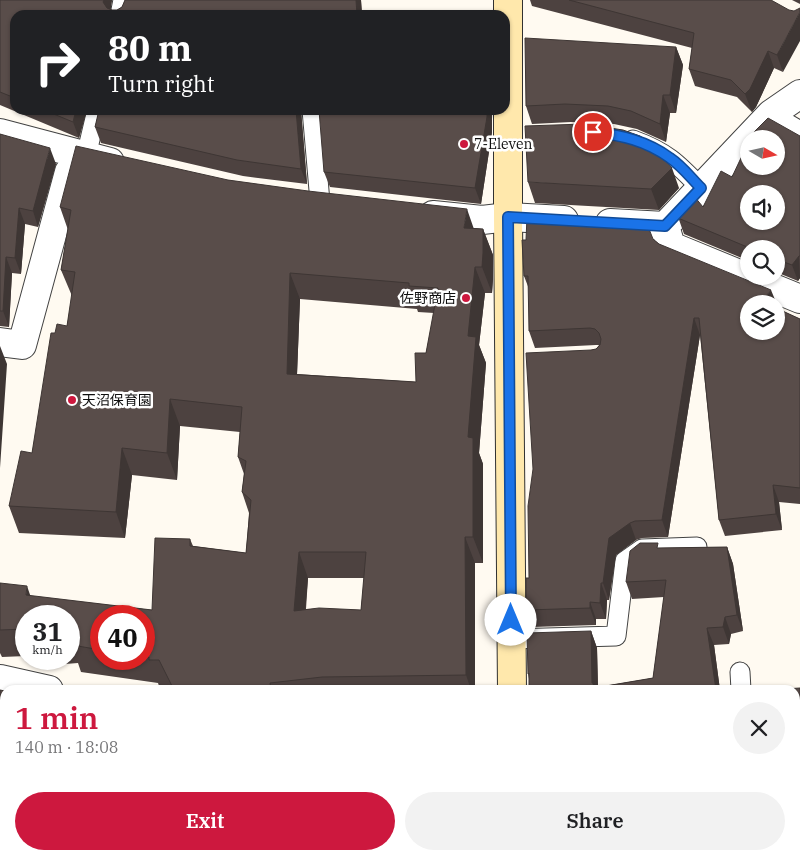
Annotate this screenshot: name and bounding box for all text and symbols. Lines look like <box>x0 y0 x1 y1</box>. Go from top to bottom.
text: 80 m <box>108 25 192 71</box>
icon: right <box>25 30 90 95</box>
text: Turn right <box>108 69 215 98</box>
pin <box>572 111 614 153</box>
icon: arrive <box>579 118 607 146</box>
north arrow <box>740 130 785 175</box>
map controls <box>740 130 785 340</box>
place label: 7-Eleven <box>474 135 532 153</box>
marker: 7-Eleven <box>458 138 470 150</box>
button: sound <box>740 185 785 230</box>
button: search <box>740 240 785 285</box>
place label: 佐野商店 <box>400 289 456 307</box>
marker: 佐野商店 <box>460 292 472 304</box>
button: layers <box>740 295 785 340</box>
place label: 天沼保育園 <box>82 391 152 409</box>
marker: 天沼保育園 <box>66 394 78 406</box>
position arrow <box>484 593 536 645</box>
speed limit sign: 40 <box>90 605 155 670</box>
text: 31 <box>32 615 63 648</box>
text: km/h <box>32 642 63 657</box>
text: 1 min <box>15 698 98 737</box>
button: close <box>733 702 785 754</box>
text: 140 m · 18:08 <box>15 737 118 757</box>
button: Exit <box>15 792 395 850</box>
button: Share <box>405 792 785 850</box>

